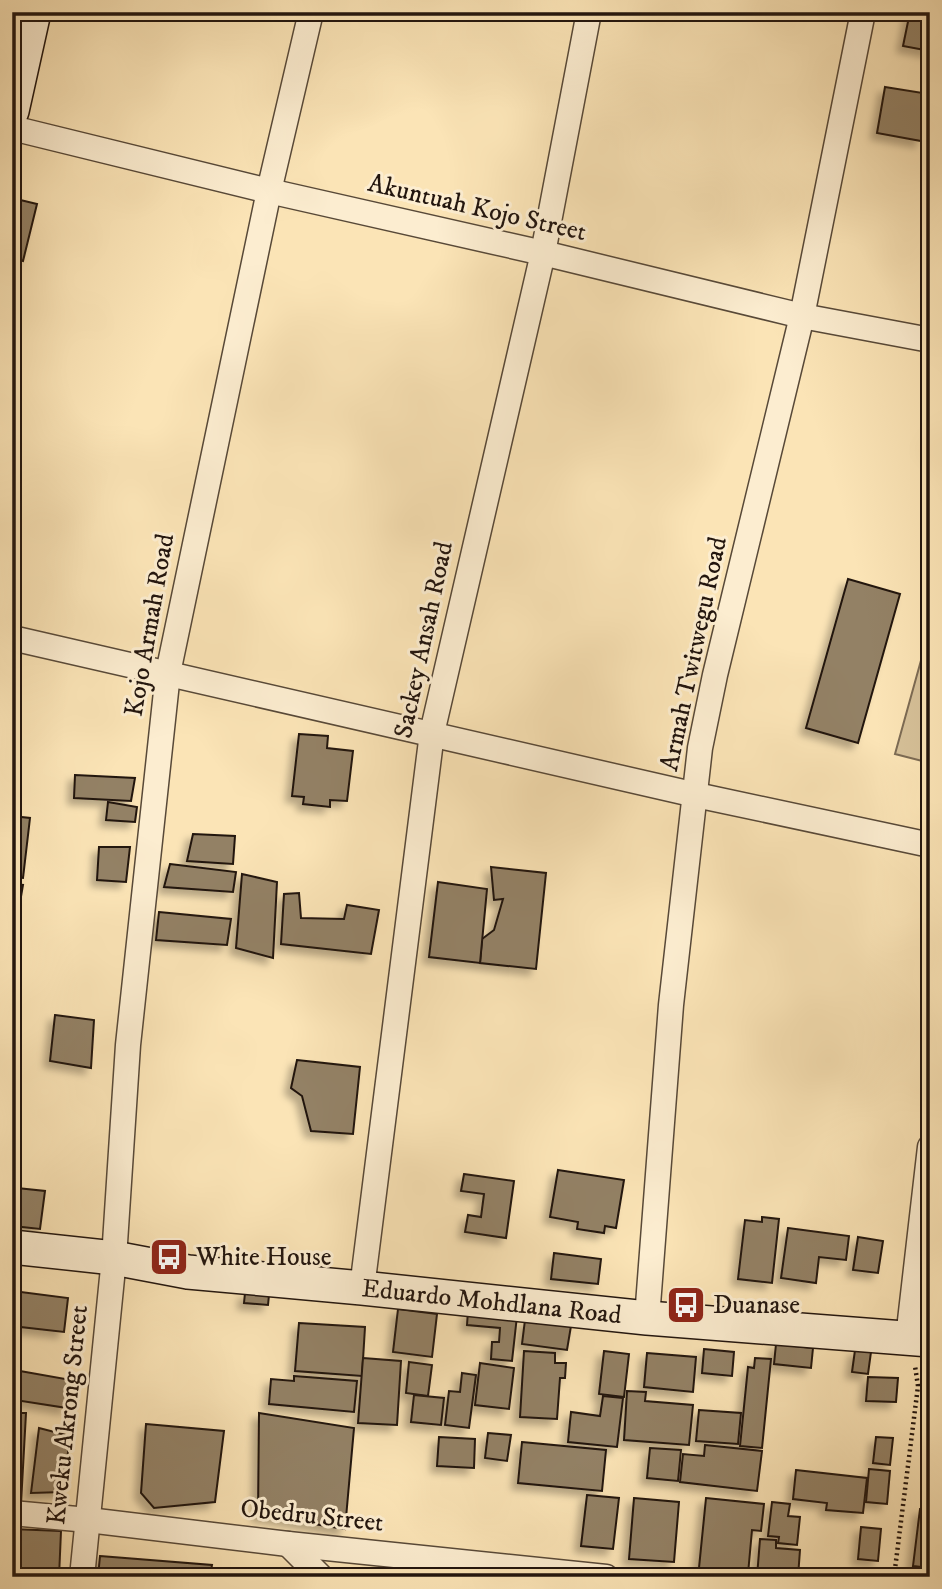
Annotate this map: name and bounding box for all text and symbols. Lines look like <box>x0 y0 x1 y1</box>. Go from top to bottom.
street label: Akuntuah Kojo Street <box>365 167 589 249</box>
street label: Kojo Armah Road <box>118 531 182 719</box>
street label: Armah Twitwegu Road <box>653 534 735 774</box>
street label: Sackey Ansah Road <box>387 539 461 741</box>
bus stop icon: White House <box>148 1236 190 1278</box>
place label: White House <box>195 1241 332 1274</box>
street label: Eduardo Mohdlana Road <box>360 1272 623 1332</box>
bus stop icon: Duanase <box>665 1284 707 1326</box>
place label: Duanase <box>713 1289 800 1322</box>
street label: Kweku Akrong Street <box>40 1303 96 1527</box>
street label: Obedru Street <box>239 1492 385 1540</box>

